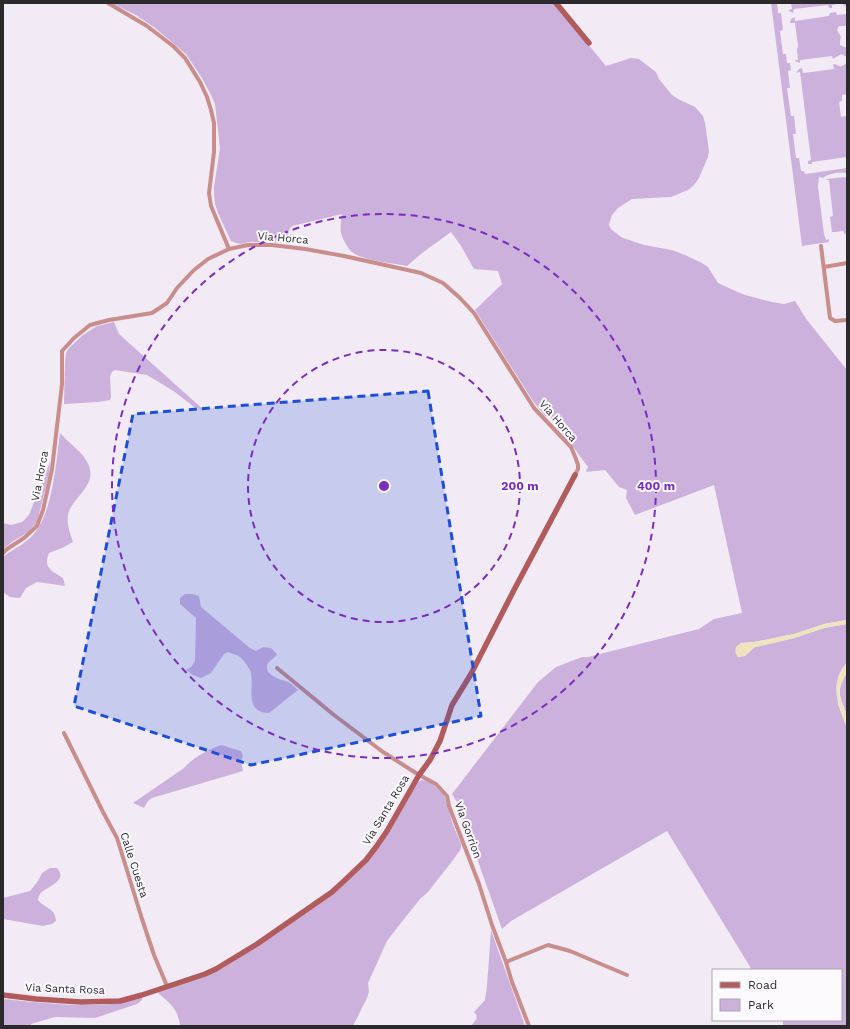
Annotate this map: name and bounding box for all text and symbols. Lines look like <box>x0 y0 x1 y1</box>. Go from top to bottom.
street label: Via Horca <box>257 229 309 247</box>
street label: Via Horca <box>536 397 580 445</box>
street label: Via Horca <box>29 450 51 502</box>
centre of rings <box>377 479 391 493</box>
text: 200 m <box>501 479 539 493</box>
text: 400 m <box>637 479 675 493</box>
street label: Via Santa Rosa <box>360 772 412 848</box>
street label: Via Gorrion <box>452 800 484 860</box>
street label: Calle Cuesta <box>117 831 151 899</box>
legend <box>712 969 842 1021</box>
text: Road <box>748 978 777 992</box>
street label: Via Santa Rosa <box>25 981 105 997</box>
text: Park <box>748 998 774 1012</box>

